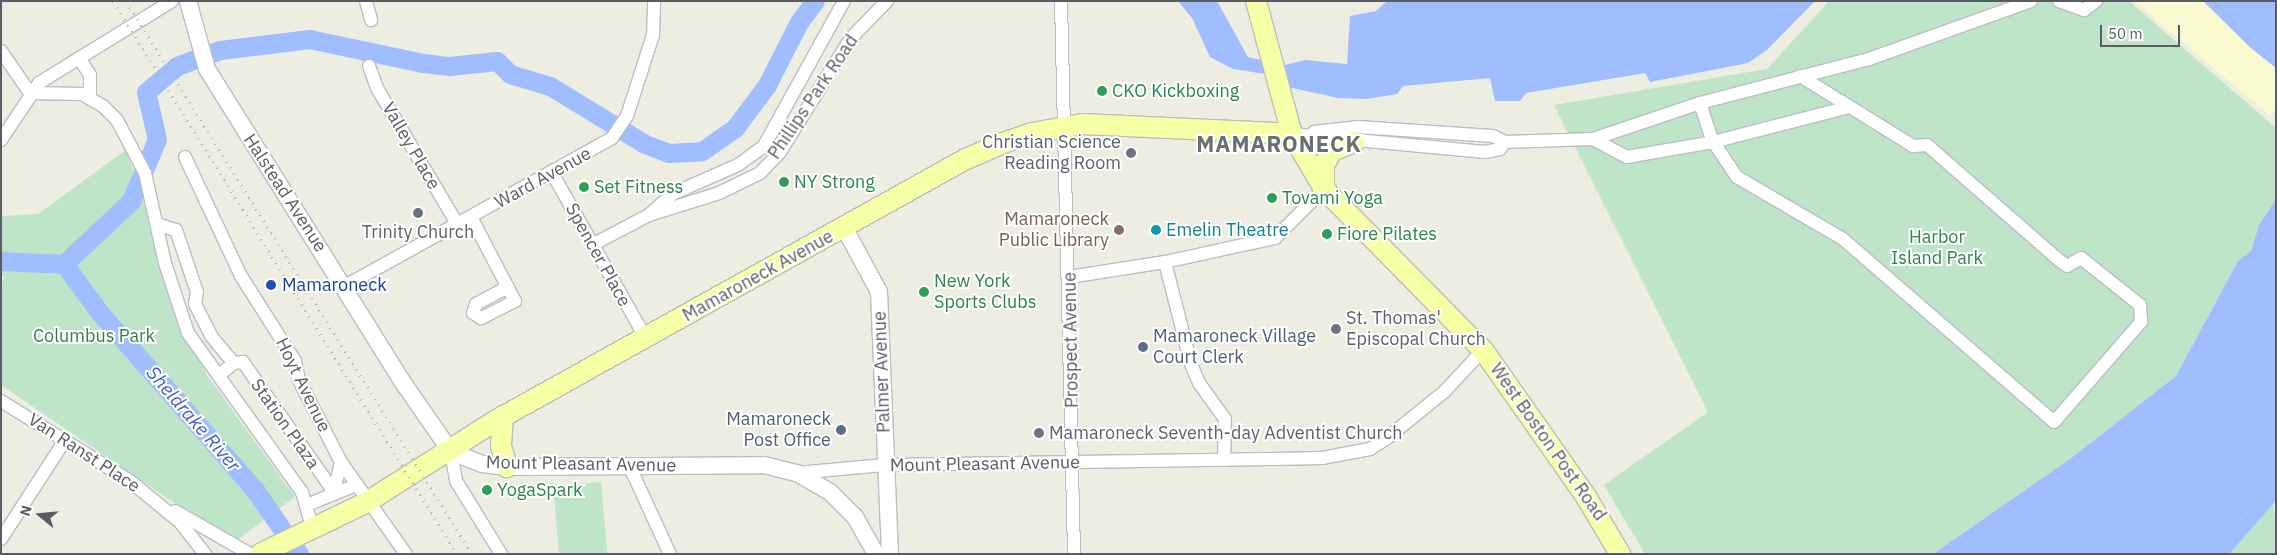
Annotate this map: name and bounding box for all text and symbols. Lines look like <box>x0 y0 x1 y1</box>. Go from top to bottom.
scale bar <box>2102 15 2182 47</box>
text: 50 m <box>2108 24 2143 43</box>
street label: Phillips Park Road <box>763 31 863 163</box>
place label: CKO Kickboxing <box>1112 80 1239 102</box>
marker: CKO Kickboxing <box>1096 85 1108 97</box>
street label: Valley Place <box>377 99 445 193</box>
street label: Halstead Avenue <box>239 130 331 256</box>
district label: MAMARONECK <box>1195 131 1363 157</box>
place label: Christian Science Reading Room <box>982 132 1121 174</box>
street label: Ward Avenue <box>491 143 595 213</box>
marker: Christian Science Reading Room <box>1125 147 1137 159</box>
place label: NY Strong <box>794 171 875 193</box>
place label: Set Fitness <box>594 176 683 198</box>
marker: NY Strong <box>778 176 790 188</box>
marker: Set Fitness <box>578 181 590 193</box>
place label: Tovami Yoga <box>1282 187 1383 209</box>
marker: Tovami Yoga <box>1266 192 1278 204</box>
street label: Spencer Place <box>561 200 635 310</box>
marker: Trinity Church <box>412 207 424 219</box>
place label: Mamaroneck Public Library <box>999 209 1109 252</box>
place label: Emelin Theatre <box>1166 219 1289 241</box>
place label: Trinity Church <box>362 221 474 243</box>
place label: Fiore Pilates <box>1337 223 1437 245</box>
marker: Mamaroneck Public Library <box>1113 224 1125 236</box>
marker: Emelin Theatre <box>1150 224 1162 236</box>
street label: Mamaroneck Avenue <box>679 226 837 326</box>
park label: Harbor Island Park <box>1891 227 1983 270</box>
marker: Fiore Pilates <box>1321 228 1333 240</box>
place label: New York Sports Clubs <box>934 271 1036 314</box>
street label: Prospect Avenue <box>1059 272 1083 408</box>
place label: Mamaroneck <box>282 274 387 296</box>
marker: Mamaroneck <box>264 278 278 292</box>
marker: New York Sports Clubs <box>918 286 930 298</box>
place label: St. Thomas' Episcopal Church <box>1346 308 1486 350</box>
street label: Palmer Avenue <box>869 311 895 433</box>
marker: St. Thomas' Episcopal Church <box>1330 323 1342 335</box>
park label: Columbus Park <box>33 325 155 347</box>
place label: Mamaroneck Village Court Clerk <box>1153 326 1316 368</box>
street label: Hoyt Avenue <box>271 334 335 436</box>
marker: Mamaroneck Village Court Clerk <box>1137 341 1149 353</box>
street label: West Boston Post Road <box>1485 359 1611 525</box>
water label: Sheldrake River <box>141 362 245 476</box>
street label: Station Plaza <box>246 375 324 473</box>
street label: Van Ranst Place <box>24 409 144 497</box>
place label: Mamaroneck Post Office <box>726 409 831 452</box>
place label: Mamaroneck Seventh-day Adventist Church <box>1049 422 1402 444</box>
marker: Mamaroneck Post Office <box>835 424 847 436</box>
marker: Mamaroneck Seventh-day Adventist Church <box>1033 427 1045 439</box>
street label: Mount Pleasant Avenue <box>486 452 676 476</box>
street label: Mount Pleasant Avenue <box>890 452 1080 476</box>
place label: YogaSpark <box>497 479 583 501</box>
marker: YogaSpark <box>481 484 493 496</box>
north arrow <box>15 490 65 540</box>
text: N <box>16 503 36 518</box>

